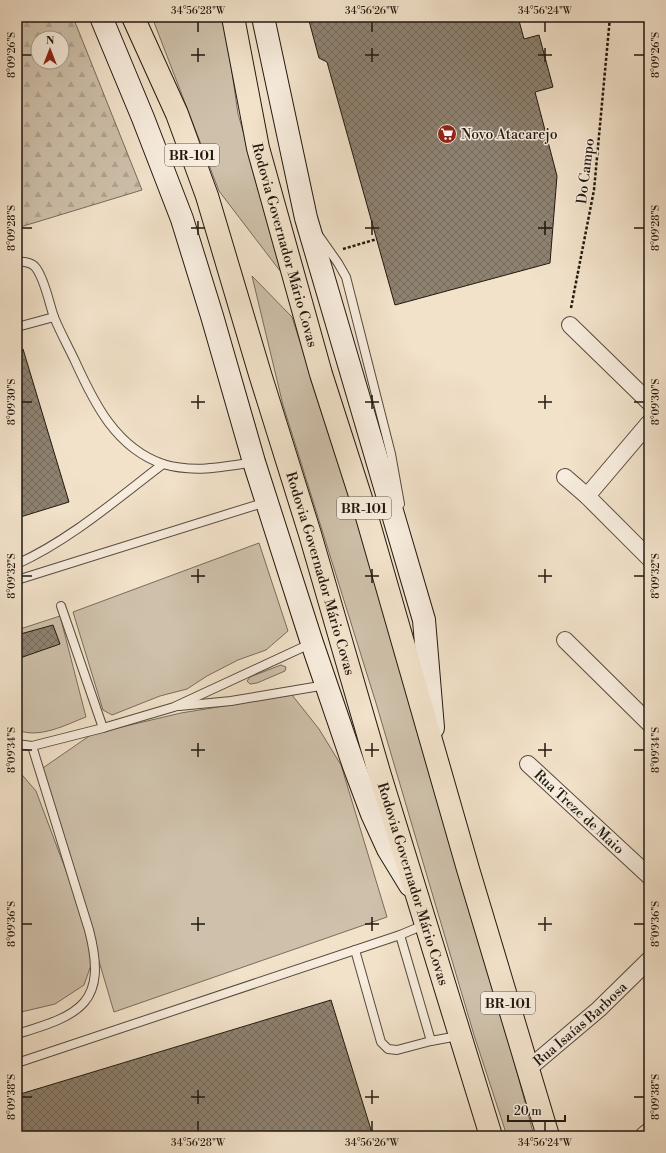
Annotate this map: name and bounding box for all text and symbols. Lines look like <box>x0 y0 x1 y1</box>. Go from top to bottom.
text: 34°56'28"W <box>171 5 226 17</box>
text: 34°56'26"W <box>345 5 400 17</box>
text: 34°56'24"W <box>518 5 573 17</box>
north arrow <box>30 30 70 70</box>
text: 8°09'26"S <box>6 32 18 78</box>
text: 8°09'26"S <box>650 32 662 78</box>
text: N <box>46 34 55 48</box>
supermarket icon: Novo Atacarejo <box>436 123 458 145</box>
place label: Novo Atacarejo <box>461 126 558 144</box>
street label: Do Campo <box>573 137 599 205</box>
street label: Rodovia Governador Mário Covas <box>247 142 321 349</box>
road number: BR-101 <box>165 144 219 166</box>
text: 8°09'28"S <box>6 205 18 251</box>
text: 8°09'28"S <box>650 205 662 251</box>
text: 8°09'30"S <box>6 378 18 425</box>
text: 8°09'30"S <box>650 378 662 425</box>
street label: Rodovia Governador Mário Covas <box>281 470 358 678</box>
road number: BR-101 <box>337 497 391 519</box>
text: 8°09'32"S <box>6 553 18 599</box>
text: 8°09'32"S <box>650 553 662 599</box>
text: 8°09'34"S <box>6 727 18 773</box>
text: 8°09'34"S <box>650 727 662 773</box>
street label: Rua Treze de Maio <box>530 766 628 859</box>
street label: Rodovia Governador Mário Covas <box>373 780 452 988</box>
text: 8°09'36"S <box>6 901 18 947</box>
text: 8°09'36"S <box>650 901 662 947</box>
street label: Rua Isaías Barbosa <box>530 978 632 1070</box>
road number: BR-101 <box>481 992 535 1014</box>
text: 8°09'38"S <box>6 1074 18 1120</box>
text: 8°09'38"S <box>650 1074 662 1120</box>
scale bar <box>508 1097 565 1123</box>
text: 20 m <box>514 1104 542 1119</box>
text: 34°56'28"W <box>171 1137 226 1149</box>
text: 34°56'26"W <box>345 1137 400 1149</box>
text: 34°56'24"W <box>518 1137 573 1149</box>

